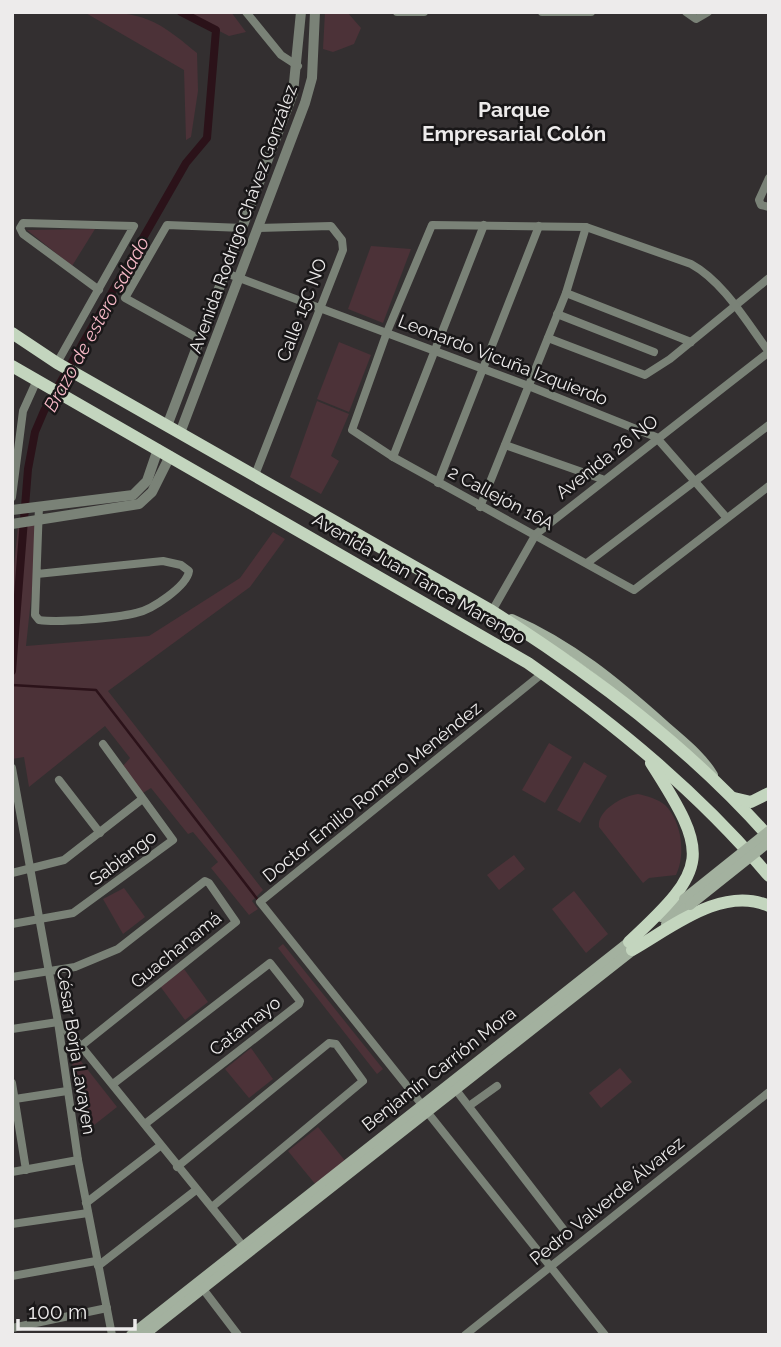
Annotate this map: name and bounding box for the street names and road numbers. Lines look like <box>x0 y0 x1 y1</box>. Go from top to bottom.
street label: Avenida Rodrigo Chávez González <box>184 82 301 356</box>
street label: Calle 15C NO <box>272 255 331 364</box>
street label: Leonardo Vicuña Izquierdo <box>395 310 611 409</box>
street label: Avenida 26 NO <box>552 410 662 503</box>
street label: 2 Callejón 16A <box>445 461 558 534</box>
street label: Avenida Juan Tanca Marengo <box>309 509 530 648</box>
street label: Doctor Emilio Romero Menéndez <box>258 697 485 886</box>
street label: Sabiango <box>85 826 160 889</box>
street label: Guachanamá <box>126 907 225 992</box>
street label: César Borja Lavayen <box>53 966 100 1136</box>
street label: Catamayo <box>205 991 285 1060</box>
street label: Benjamín Carrión Mora <box>358 1002 520 1135</box>
street label: Pedro Valverde Álvarez <box>525 1131 688 1269</box>

